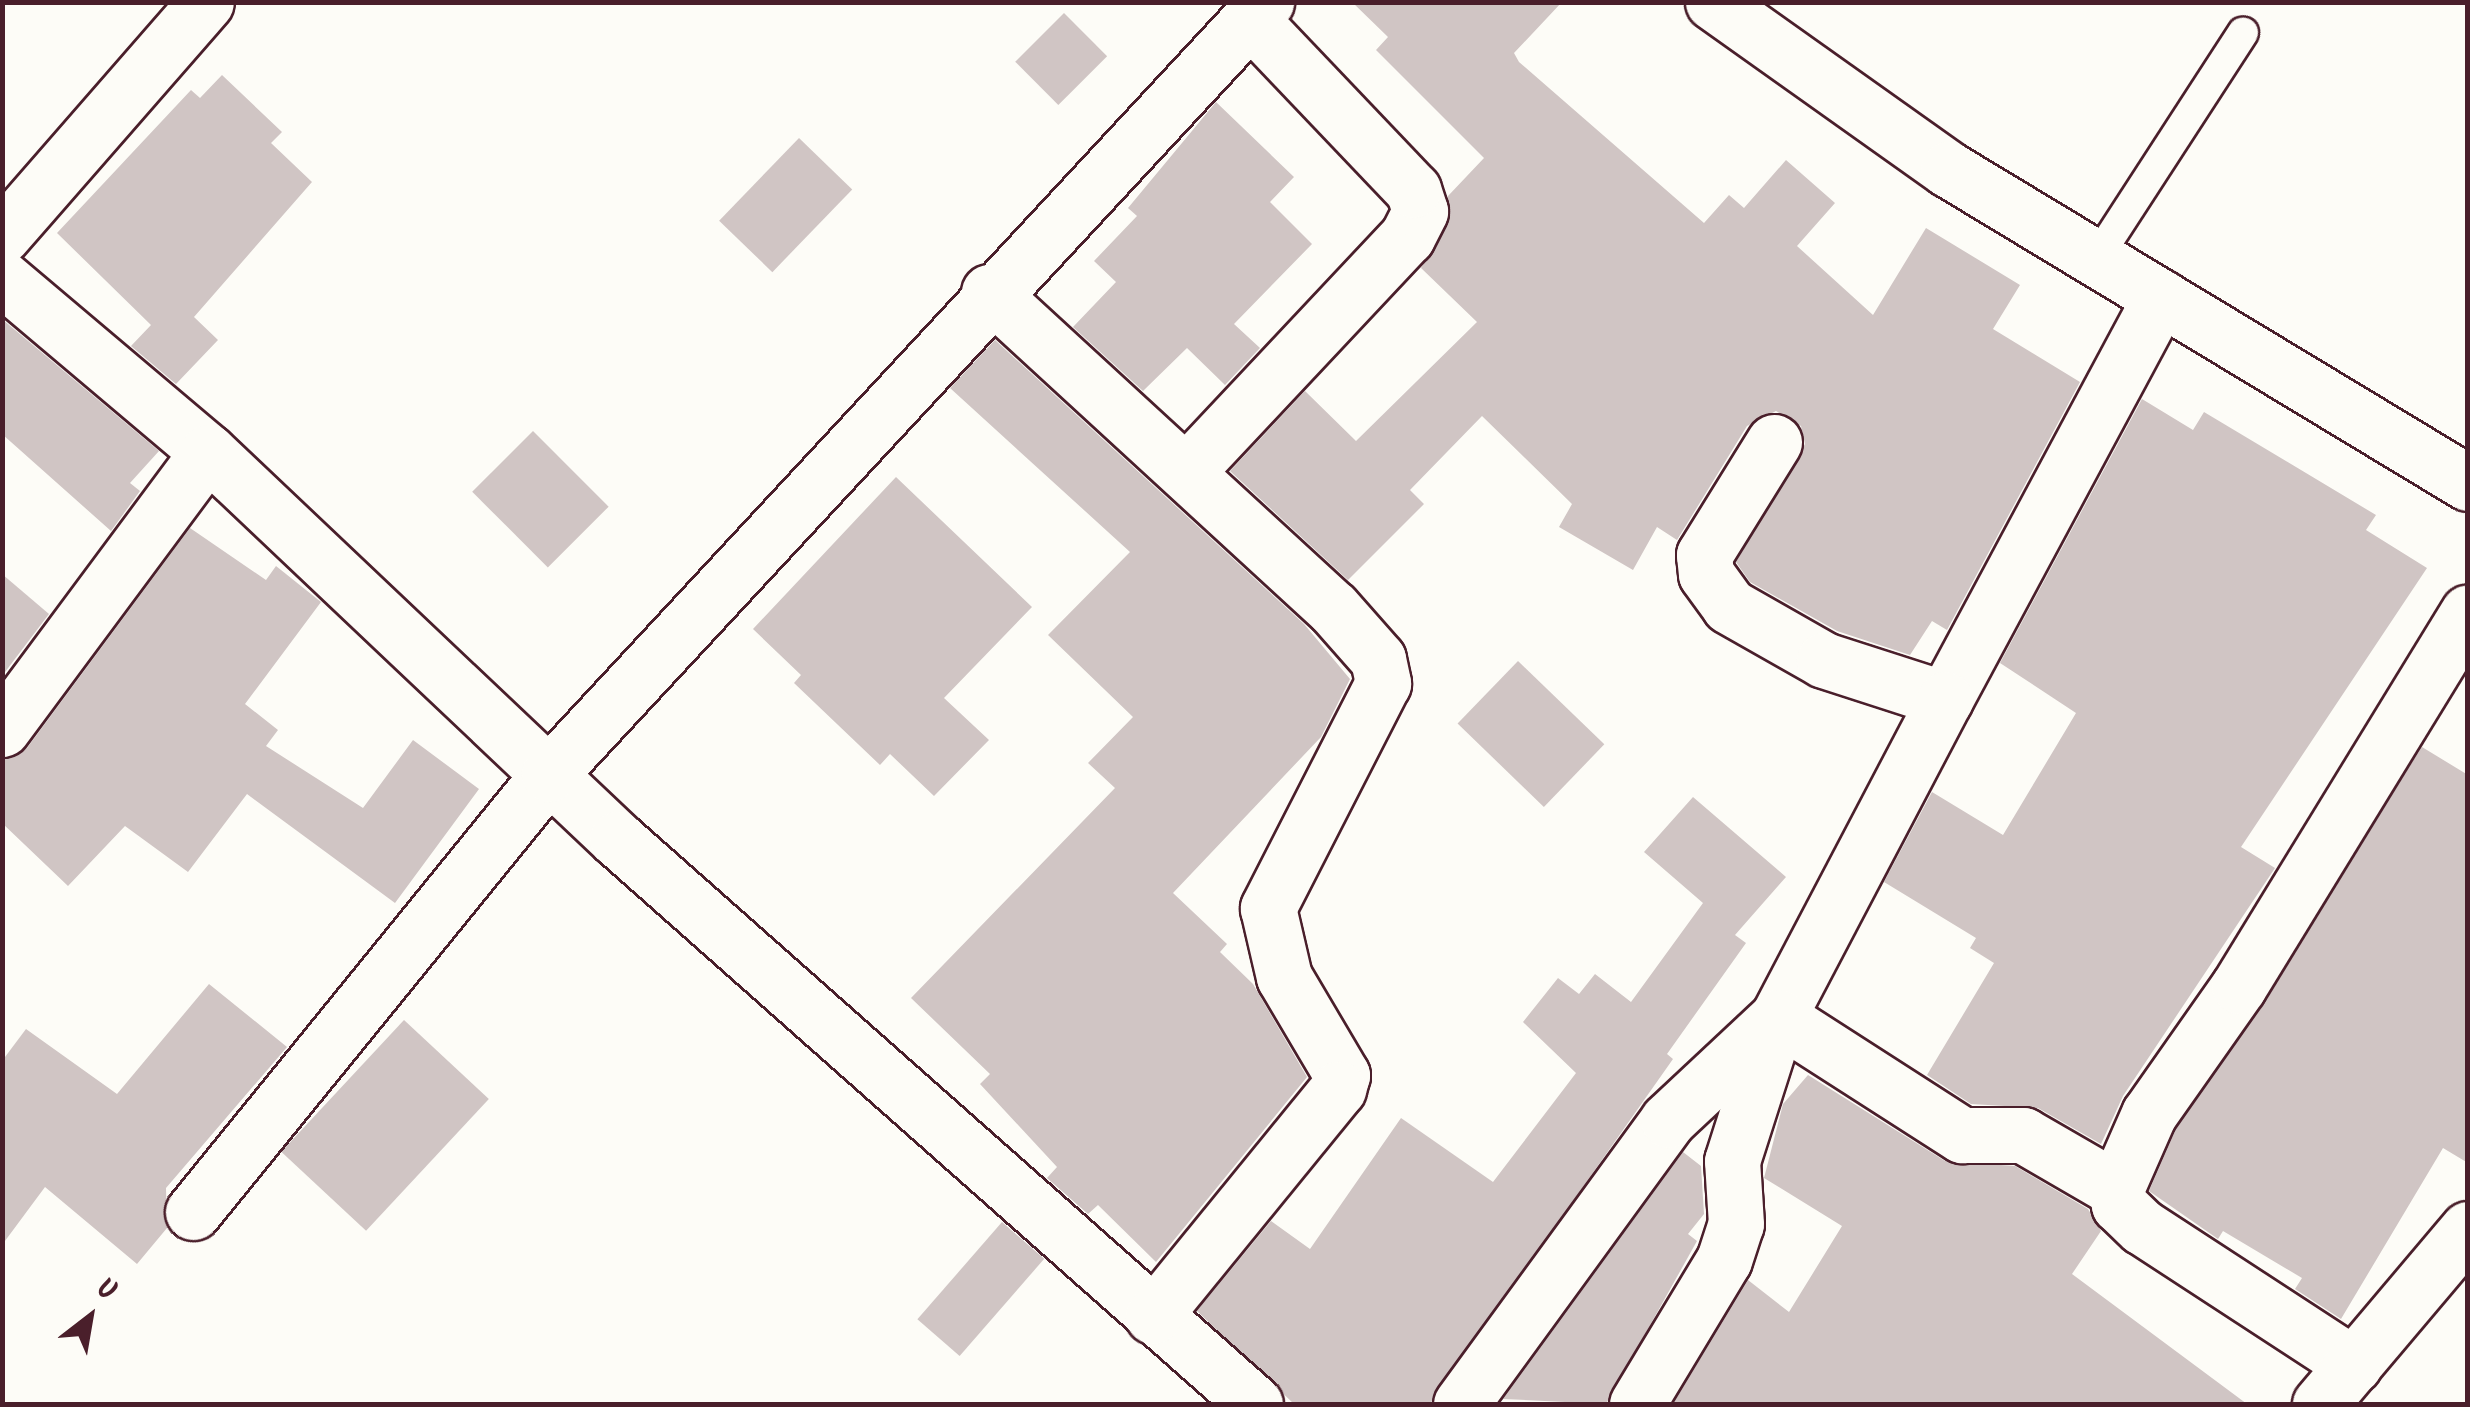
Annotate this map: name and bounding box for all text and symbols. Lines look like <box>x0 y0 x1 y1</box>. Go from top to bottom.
north arrow <box>40 1267 140 1367</box>
text: U <box>87 1267 124 1314</box>

